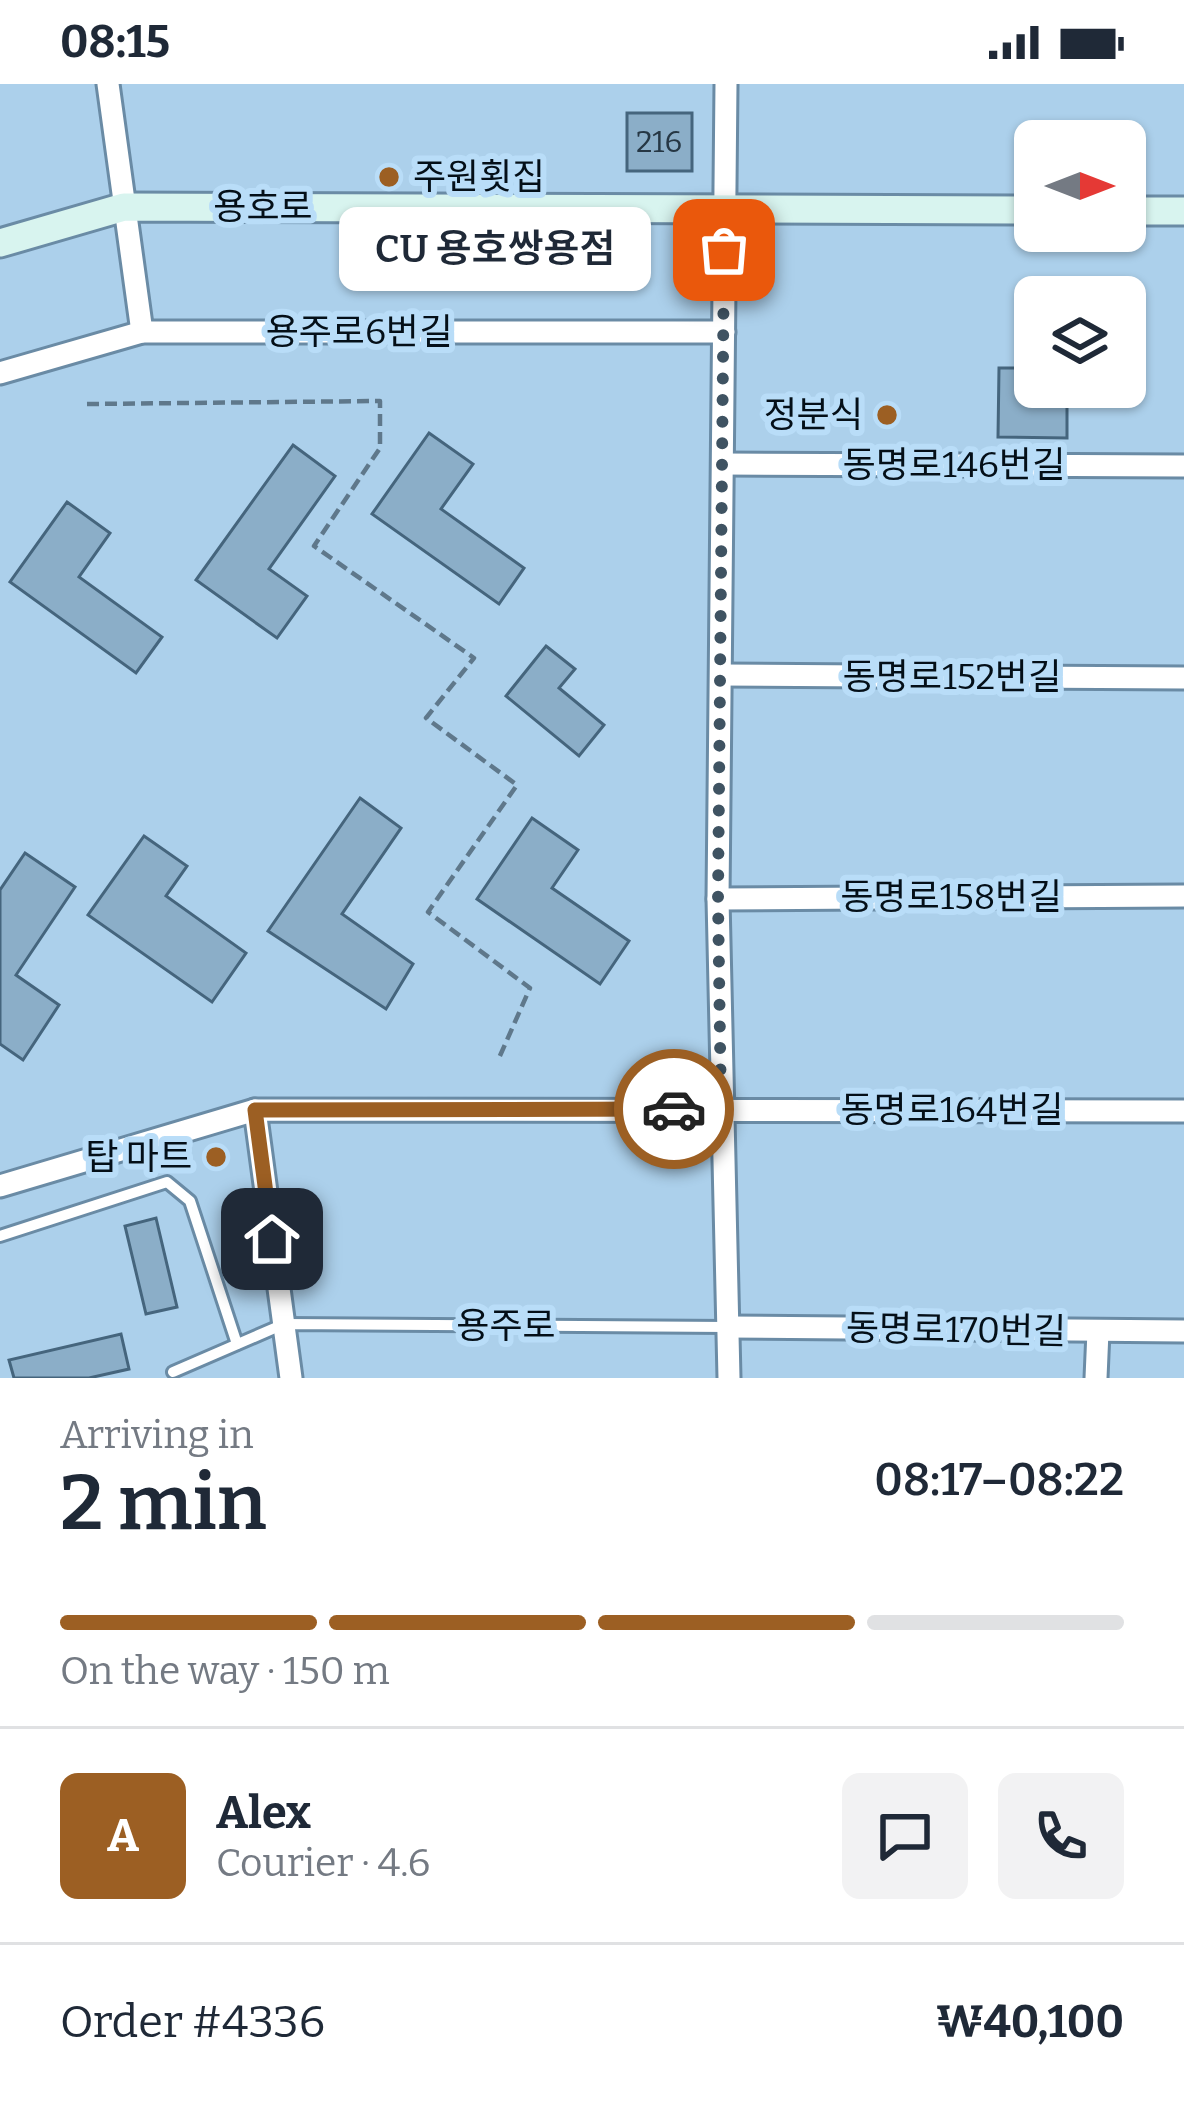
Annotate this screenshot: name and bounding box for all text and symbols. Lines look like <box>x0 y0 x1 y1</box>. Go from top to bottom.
text: 08:15 <box>60 15 170 69</box>
north arrow <box>1014 120 1146 252</box>
map controls <box>1014 120 1146 408</box>
house number: 216 <box>636 124 682 160</box>
place label: 주원횟집 <box>413 155 545 199</box>
marker: 주원횟집 <box>376 164 402 190</box>
street label: 용호로 <box>213 185 313 229</box>
pin <box>673 199 775 301</box>
callout: CU 용호쌍용점 <box>340 208 652 292</box>
icon: bag <box>691 217 757 283</box>
text: CU 용호쌍용점 <box>375 226 615 272</box>
button: layers <box>1014 276 1146 408</box>
street label: 용주로6번길 <box>266 310 452 354</box>
place label: 정분식 <box>764 393 863 437</box>
marker: 정분식 <box>874 402 900 428</box>
street label: 동명로146번길 <box>843 443 1065 487</box>
street label: 동명로152번길 <box>843 655 1061 699</box>
street label: 동명로158번길 <box>840 875 1062 919</box>
courier <box>614 1049 734 1169</box>
icon: car <box>641 1076 707 1142</box>
street label: 동명로164번길 <box>841 1088 1063 1132</box>
place label: 탑 마트 <box>85 1135 192 1179</box>
marker: 탑 마트 <box>203 1144 229 1170</box>
pin <box>221 1188 323 1290</box>
icon: home <box>239 1206 305 1272</box>
street label: 용주로 <box>456 1304 556 1348</box>
street label: 동명로170번길 <box>845 1306 1067 1354</box>
text: Arriving in <box>60 1412 254 1458</box>
text: 08:17–08:22 <box>874 1453 1124 1507</box>
text: 2 min <box>60 1456 267 1550</box>
text: On the way · 150 m <box>60 1648 390 1694</box>
button: chat <box>842 1773 968 1899</box>
button: phone <box>998 1773 1124 1899</box>
text: Alex <box>216 1786 311 1840</box>
text: A <box>107 1809 139 1863</box>
text: Courier · 4.6 <box>216 1840 431 1886</box>
text: Order #4336 <box>60 1995 325 2049</box>
text: ₩40,100 <box>936 1995 1124 2049</box>

